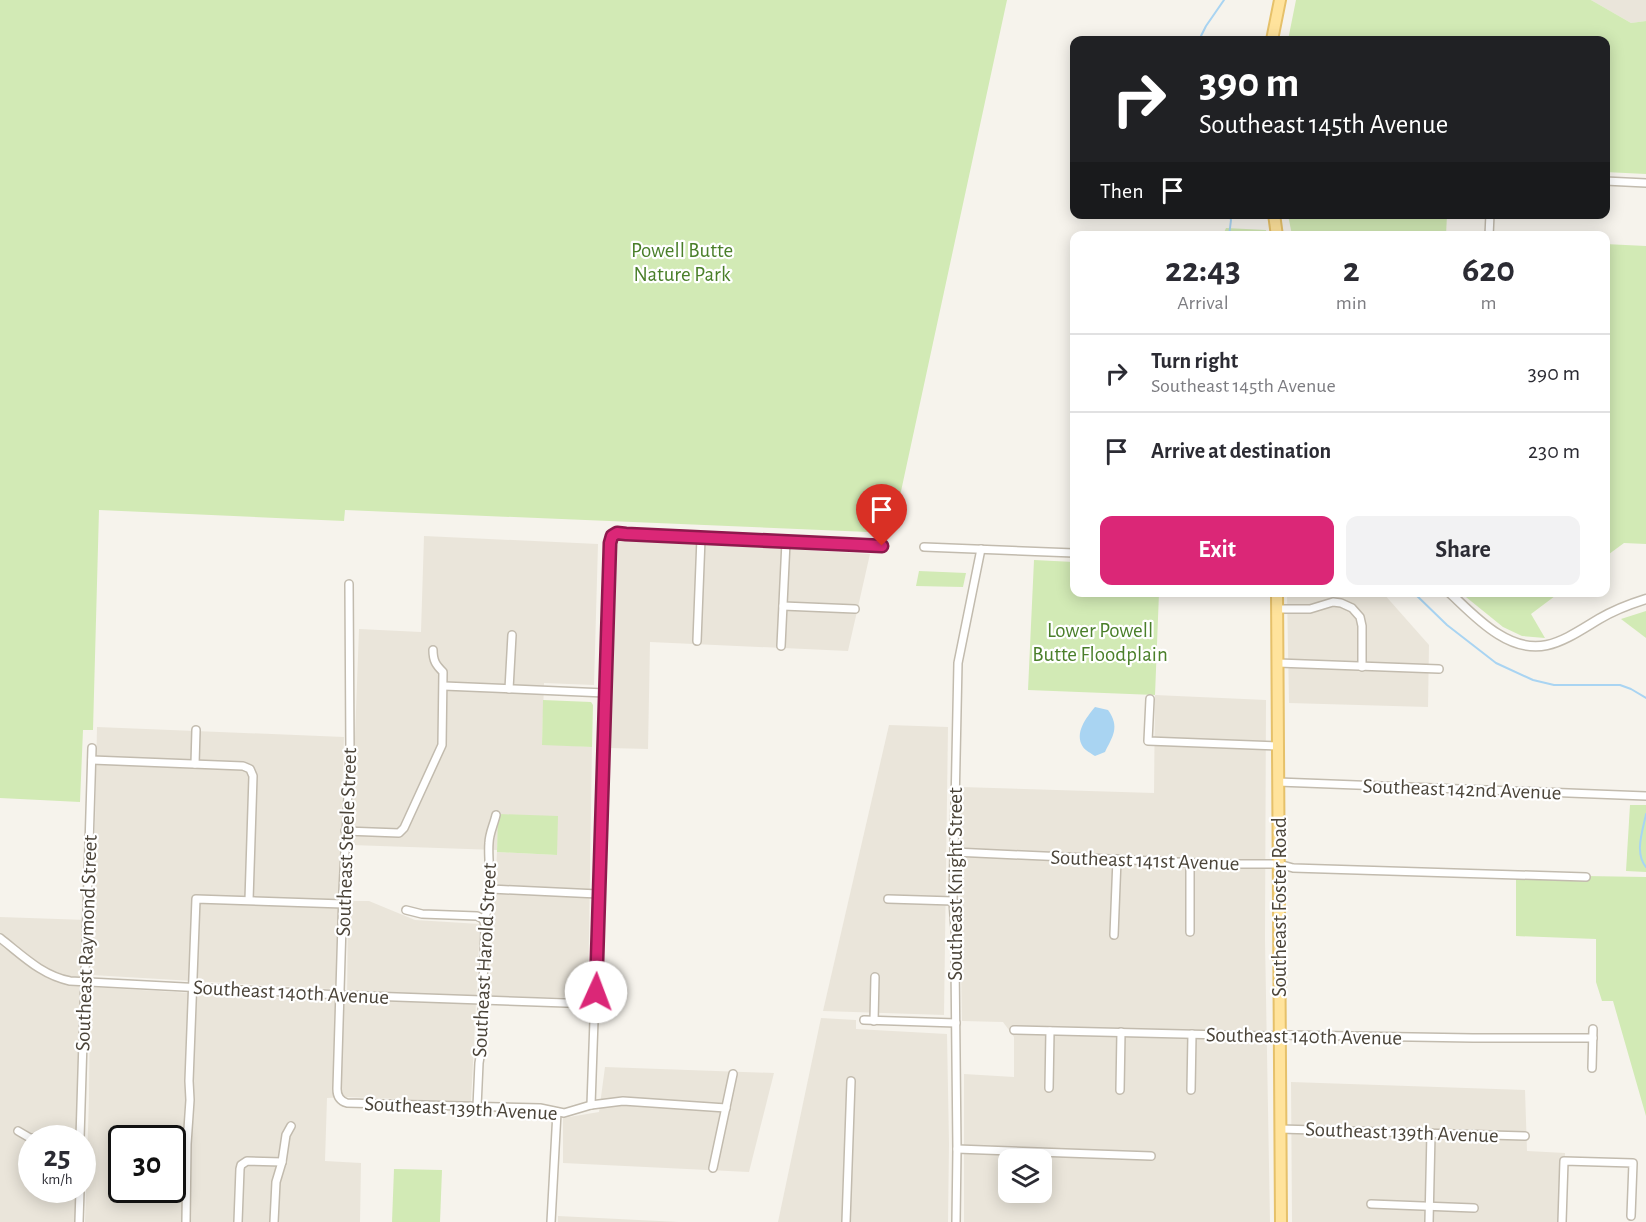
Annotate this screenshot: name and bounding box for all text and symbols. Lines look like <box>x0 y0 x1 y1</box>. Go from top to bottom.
icon: right <box>1100 60 1178 138</box>
text: 390 m <box>1199 62 1300 104</box>
text: Southeast 145th Avenue <box>1199 111 1448 138</box>
icon: arrive <box>1156 174 1189 207</box>
text: Then <box>1100 180 1144 202</box>
park label: Powell Butte Nature Park <box>631 240 733 285</box>
text: 22:43 <box>1165 252 1241 288</box>
text: 2 <box>1343 252 1360 288</box>
text: 620 <box>1462 252 1515 288</box>
text: Arrival <box>1177 293 1229 313</box>
text: min <box>1336 293 1367 313</box>
text: m <box>1480 293 1496 313</box>
text: Turn right <box>1151 350 1238 372</box>
icon: right <box>1100 357 1133 390</box>
text: 390 m <box>1528 362 1580 384</box>
text: Southeast 145th Avenue <box>1151 376 1336 396</box>
icon: arrive <box>1100 435 1133 468</box>
text: Arrive at destination <box>1151 440 1331 462</box>
text: 230 m <box>1528 440 1580 462</box>
pin <box>856 484 907 546</box>
icon: arrive <box>865 493 898 526</box>
button: Exit <box>1100 516 1334 585</box>
button: Share <box>1346 516 1580 585</box>
park label: Lower Powell Butte Floodplain <box>1032 620 1168 665</box>
street label: Southeast Steele Street <box>333 747 360 937</box>
street label: Southeast 142nd Avenue <box>1362 776 1562 803</box>
street label: Southeast Knight Street <box>945 787 966 981</box>
street label: Southeast Foster Road <box>1269 817 1290 997</box>
street label: Southeast Raymond Street <box>72 834 101 1052</box>
street label: Southeast 141st Avenue <box>1050 847 1240 874</box>
street label: Southeast Harold Street <box>469 862 500 1058</box>
position arrow <box>564 960 628 1024</box>
street label: Southeast 140th Avenue <box>192 977 389 1008</box>
street label: Southeast 140th Avenue <box>1206 1024 1402 1049</box>
street label: Southeast 139th Avenue <box>364 1093 558 1124</box>
street label: Southeast 139th Avenue <box>1305 1119 1499 1146</box>
speed limit sign: 30 <box>108 1125 186 1203</box>
text: 25 <box>43 1142 71 1172</box>
map controls <box>998 1149 1052 1203</box>
button: layers <box>998 1149 1052 1203</box>
text: km/h <box>42 1172 72 1187</box>

